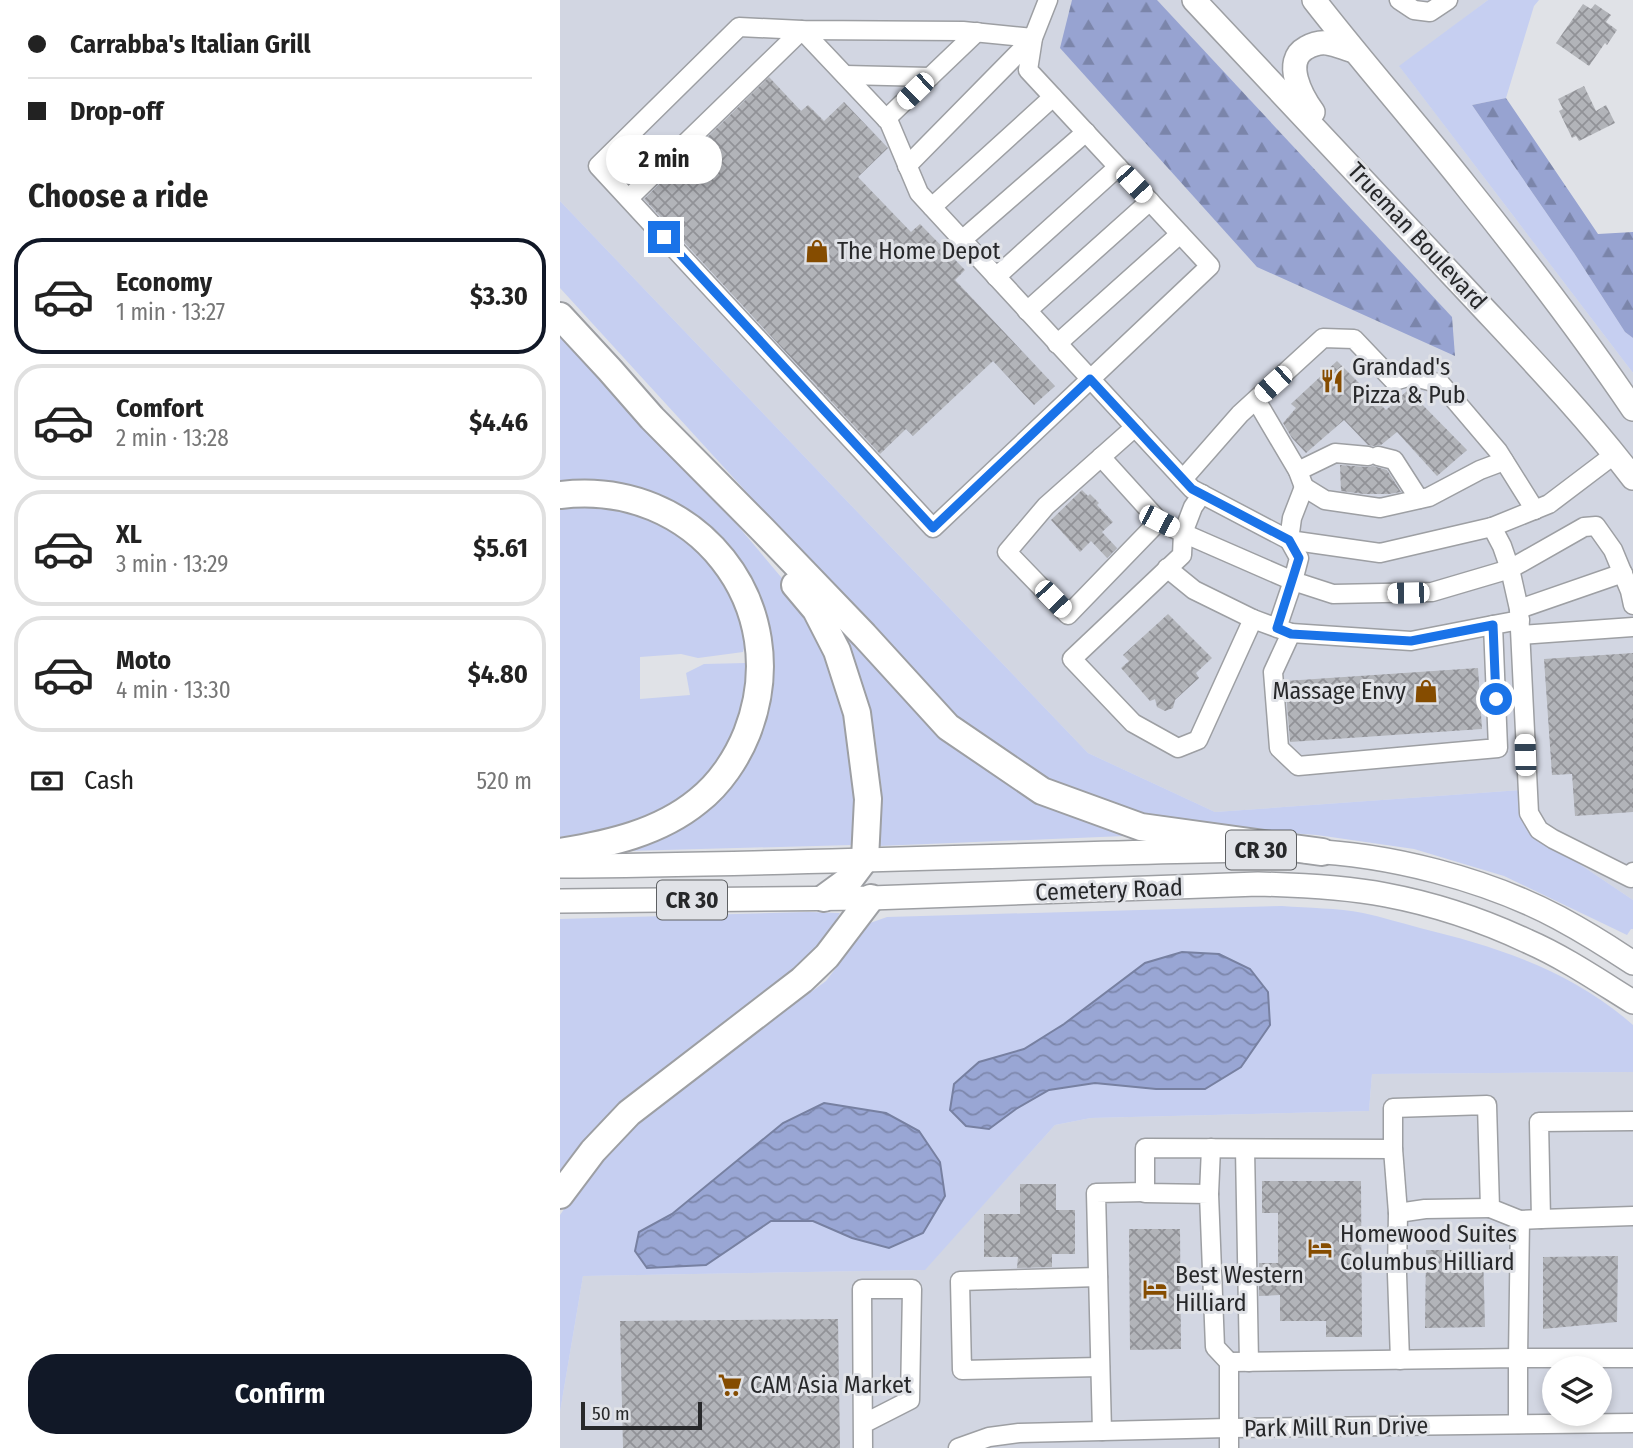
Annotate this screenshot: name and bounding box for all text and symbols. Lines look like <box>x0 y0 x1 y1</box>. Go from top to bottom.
text: Carrabba's Italian Grill <box>70 29 311 60</box>
car <box>893 69 938 113</box>
text: Drop-off <box>70 96 163 127</box>
callout: 2 min <box>606 135 722 184</box>
text: 2 min <box>639 145 690 173</box>
street label: Trueman Boulevard <box>1342 157 1492 315</box>
car <box>1112 161 1157 207</box>
text: Choose a ride <box>28 177 209 215</box>
route end <box>648 221 680 253</box>
shop icon: The Home Depot <box>803 237 831 265</box>
place label: The Home Depot <box>837 237 1001 265</box>
icon: car <box>32 265 95 328</box>
text: Economy <box>116 267 212 298</box>
text: $3.30 <box>470 281 528 312</box>
text: 1 min · 13:27 <box>116 298 225 326</box>
place label: Grandad's Pizza & Pub <box>1352 353 1466 409</box>
car <box>1251 362 1296 406</box>
restaurant icon: Grandad's Pizza & Pub <box>1318 367 1346 395</box>
icon: car <box>32 391 95 454</box>
text: Comfort <box>116 393 204 424</box>
text: $4.46 <box>469 407 528 438</box>
text: 2 min · 13:28 <box>116 424 229 452</box>
car <box>1136 502 1183 540</box>
icon: car <box>32 517 95 580</box>
text: XL <box>116 519 142 550</box>
text: $5.61 <box>473 533 528 564</box>
text: 3 min · 13:29 <box>116 550 228 578</box>
car <box>1031 577 1076 621</box>
car <box>1387 582 1430 604</box>
icon: car <box>32 643 95 706</box>
text: Moto <box>116 645 171 676</box>
text: $4.80 <box>468 659 528 690</box>
text: 4 min · 13:30 <box>116 676 231 704</box>
place label: Massage Envy <box>1272 677 1406 705</box>
shop icon: Massage Envy <box>1412 677 1440 705</box>
route start <box>1480 683 1512 715</box>
car <box>1514 734 1537 776</box>
icon: cash <box>28 762 66 800</box>
text: Cash <box>84 765 134 796</box>
text: 520 m <box>476 767 532 795</box>
road number: CR 30 <box>1226 830 1296 870</box>
street label: Cemetery Road <box>1035 873 1183 907</box>
road number: CR 30 <box>657 880 727 920</box>
place label: Homewood Suites Columbus Hilliard <box>1340 1220 1517 1276</box>
hotel icon: Homewood Suites Columbus Hilliard <box>1306 1234 1334 1262</box>
place label: Best Western Hilliard <box>1175 1261 1304 1317</box>
hotel icon: Best Western Hilliard <box>1141 1275 1169 1303</box>
button: Confirm <box>28 1354 532 1434</box>
map controls <box>1542 1356 1612 1426</box>
button: layers <box>1542 1356 1612 1426</box>
supermarket icon: CAM Asia Market <box>716 1371 744 1399</box>
place label: CAM Asia Market <box>750 1371 912 1399</box>
scale bar <box>581 1399 702 1431</box>
text: 50 m <box>592 1402 630 1425</box>
street label: Park Mill Run Drive <box>1244 1411 1428 1443</box>

